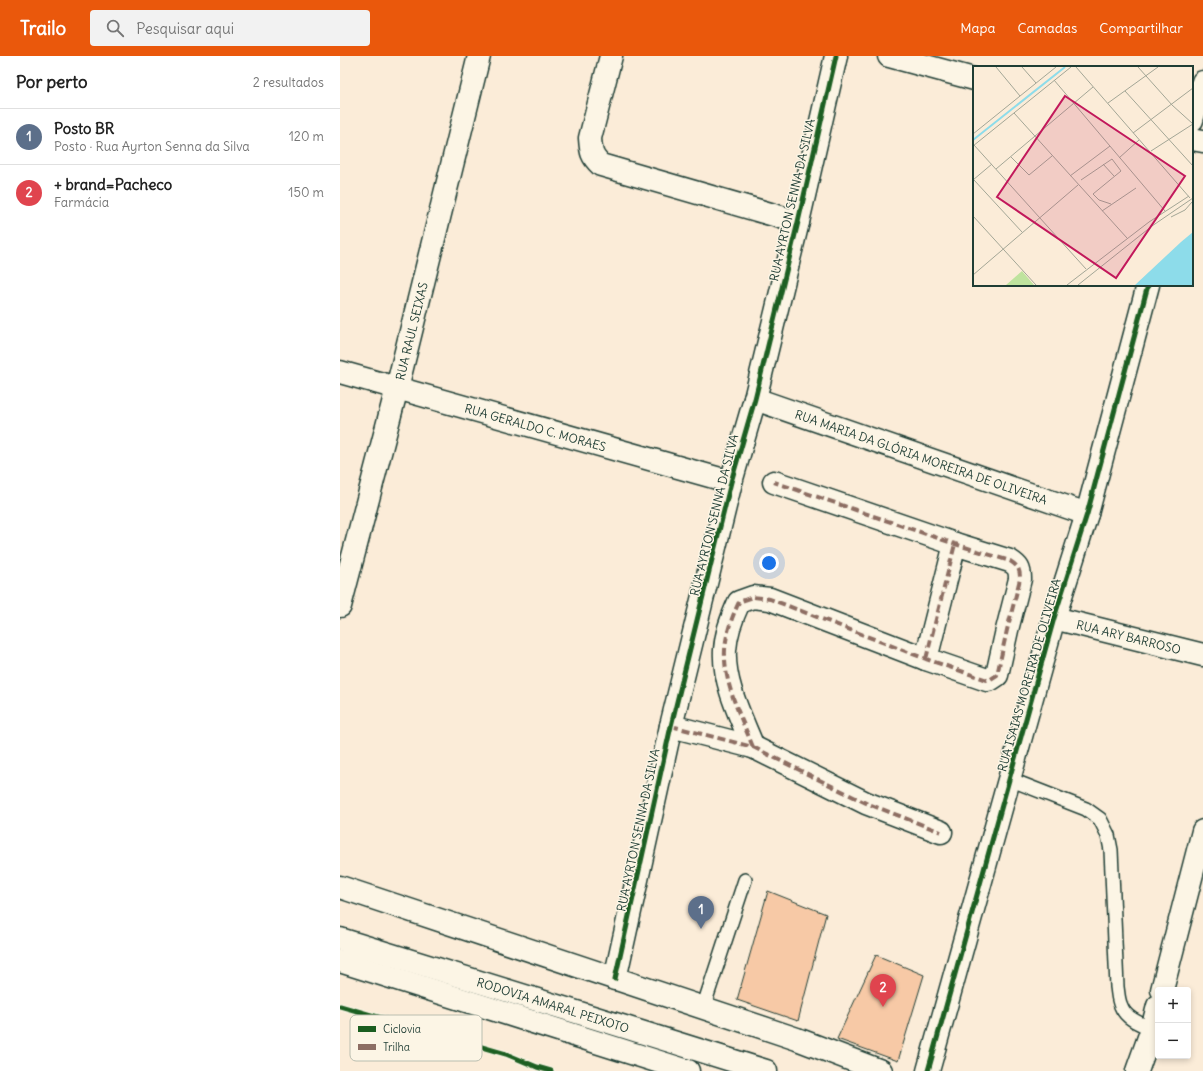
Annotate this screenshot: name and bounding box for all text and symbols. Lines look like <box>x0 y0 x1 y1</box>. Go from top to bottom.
search box <box>90 10 370 46</box>
text: Trailo <box>20 16 66 40</box>
icon: search <box>104 17 126 39</box>
text: Pesquisar aqui <box>136 19 234 38</box>
text: Mapa <box>960 19 995 37</box>
text: Camadas <box>1017 19 1077 37</box>
text: Compartilhar <box>1099 19 1183 37</box>
inset map <box>973 66 1193 286</box>
text: Por perto <box>16 71 87 93</box>
text: 2 resultados <box>253 74 324 91</box>
street label: RUA AYRTON SENNA DA SILVA <box>766 117 818 283</box>
text: Posto BR <box>54 119 114 138</box>
text: 1 <box>26 128 32 145</box>
text: 120 m <box>289 128 324 145</box>
text: Posto · Rua Ayrton Senna da Silva <box>54 138 250 155</box>
text: + brand=Pacheco <box>54 175 172 194</box>
text: 2 <box>25 184 33 201</box>
text: 150 m <box>288 184 324 201</box>
text: Farmácia <box>54 194 109 211</box>
street label: RUA RAUL SEIXAS <box>392 280 430 382</box>
street label: RUA GERALDO C. MORAES <box>463 400 608 454</box>
street label: RUA MARIA DA GLÓRIA MOREIRA DE OLIVEIRA <box>793 406 1050 507</box>
street label: RUA AYRTON SENNA DA SILVA <box>687 432 741 597</box>
your location <box>759 553 779 573</box>
street label: RUA ISAIAS MOREIRA DE OLIVEIRA <box>994 576 1064 773</box>
street label: RUA ARY BARROSO <box>1075 616 1183 657</box>
street label: RUA AYRTON SENNA DA SILVA <box>613 747 663 913</box>
pin: 1 <box>688 896 714 929</box>
street label: RODOVIA AMARAL PEIXOTO <box>475 974 631 1035</box>
pin: 2 <box>870 974 896 1007</box>
map controls <box>1155 987 1191 1059</box>
button: + <box>1155 987 1191 1023</box>
legend <box>350 1015 482 1061</box>
text: Ciclovia <box>383 1022 421 1036</box>
button: − <box>1155 1023 1191 1059</box>
text: Trilha <box>383 1040 410 1054</box>

